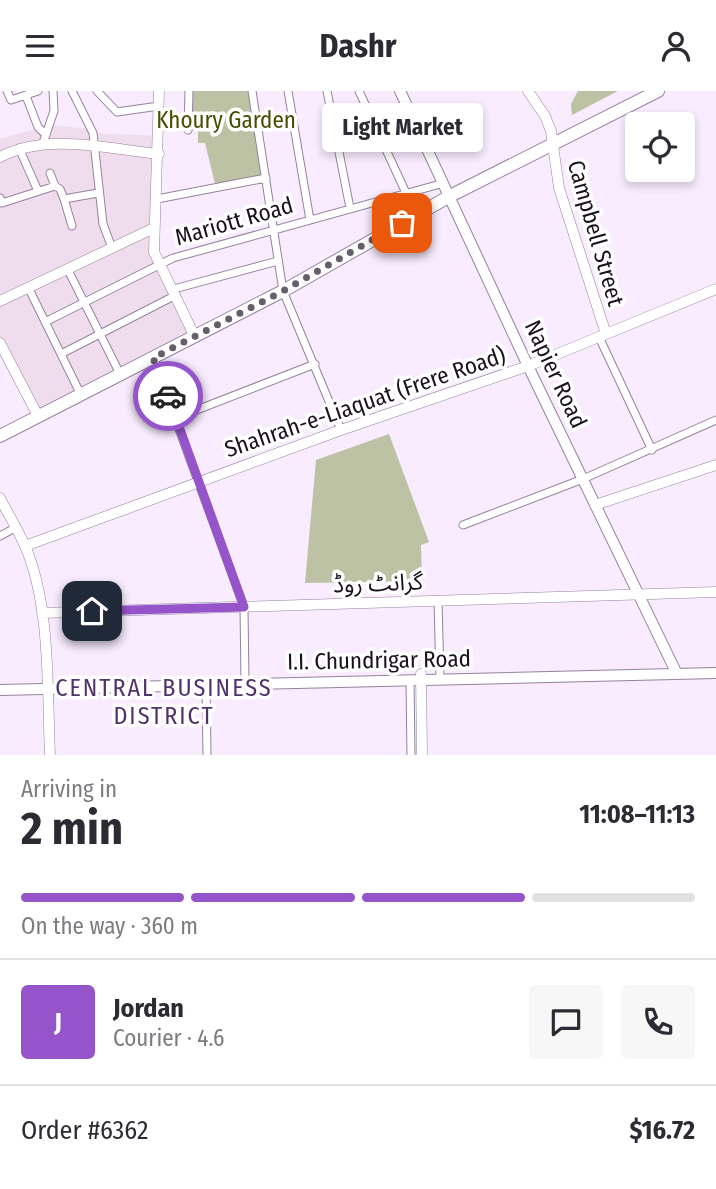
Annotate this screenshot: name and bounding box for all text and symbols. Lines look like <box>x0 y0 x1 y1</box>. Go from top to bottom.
icon: menu <box>21 27 59 65</box>
text: Dashr <box>320 27 396 65</box>
icon: person <box>657 27 695 65</box>
callout: Light Market <box>322 104 482 153</box>
park label: Khoury Garden <box>156 106 296 134</box>
map controls <box>625 112 695 182</box>
button: locate <box>625 112 695 182</box>
text: Light Market <box>342 113 463 141</box>
street label: Campbell Street <box>562 157 630 310</box>
street label: Mariott Road <box>172 191 296 251</box>
pin <box>372 193 432 253</box>
icon: bag <box>383 204 421 242</box>
street label: Napier Road <box>519 316 593 432</box>
street label: Shahrah-e-Liaquat (Frere Road) <box>221 341 509 463</box>
courier <box>133 361 203 431</box>
icon: car <box>149 377 187 415</box>
street label: گرانٹ روڈ <box>333 567 424 599</box>
pin <box>62 581 122 641</box>
icon: home <box>73 592 111 630</box>
street label: I.I. Chundrigar Road <box>287 644 471 676</box>
district label: CENTRAL BUSINESS DISTRICT <box>55 674 273 730</box>
text: Arriving in <box>21 775 117 803</box>
text: 11:08–11:13 <box>579 799 695 830</box>
text: 2 min <box>21 801 123 856</box>
text: On the way · 360 m <box>21 912 198 940</box>
button: chat <box>529 985 603 1059</box>
button: phone <box>621 985 695 1059</box>
text: Jordan <box>113 993 184 1024</box>
text: J <box>54 1007 62 1038</box>
text: Courier · 4.6 <box>113 1024 224 1052</box>
text: Order #6362 <box>21 1115 148 1146</box>
text: $16.72 <box>629 1115 695 1146</box>

